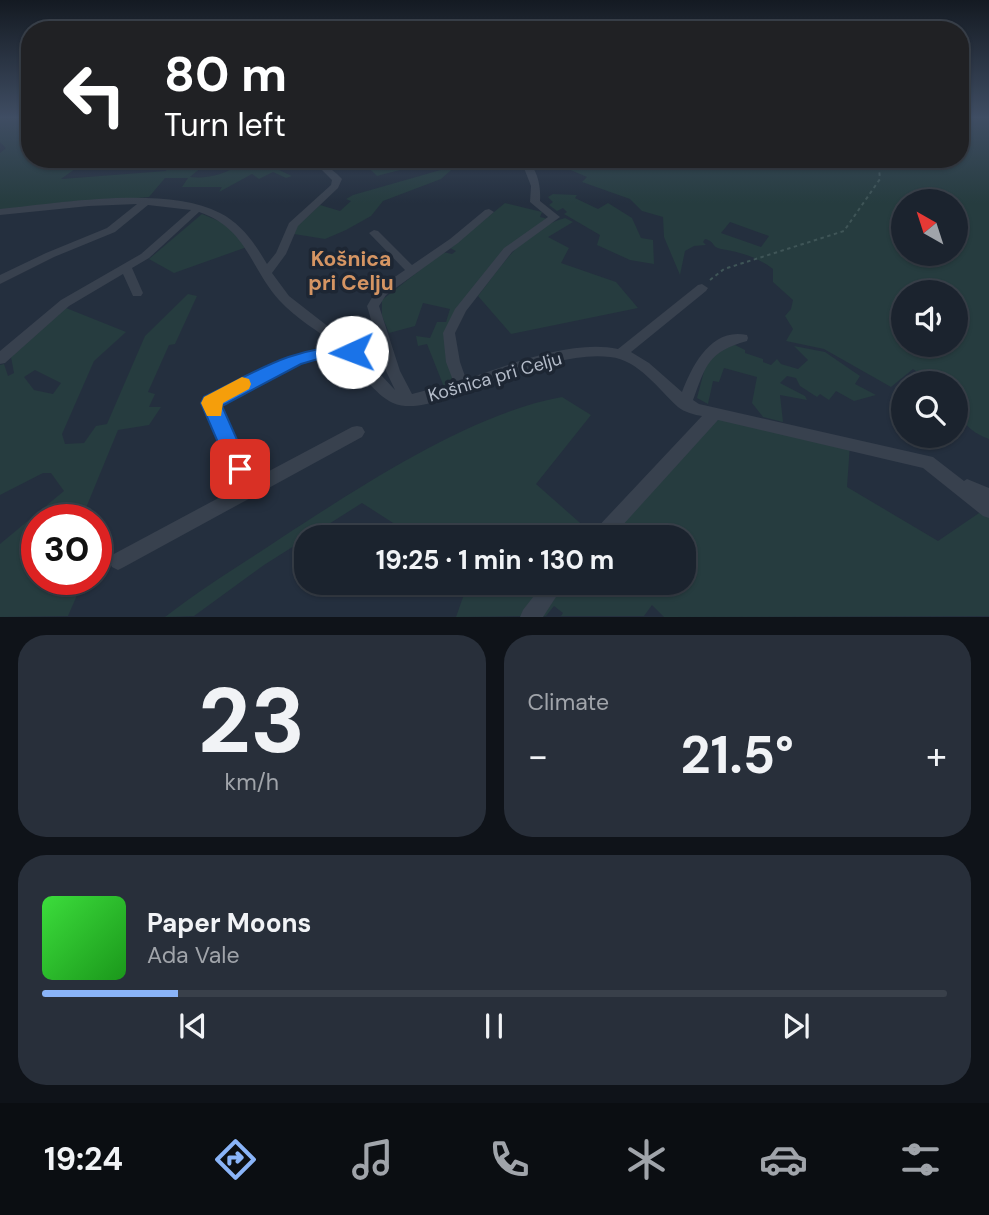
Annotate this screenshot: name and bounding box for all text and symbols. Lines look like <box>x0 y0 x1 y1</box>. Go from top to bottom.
text: 80 m <box>164 42 287 106</box>
icon: left <box>49 49 140 140</box>
text: Turn left <box>164 104 286 146</box>
north arrow <box>891 189 968 266</box>
map controls <box>891 189 968 448</box>
district label: Košnica pri Celju <box>308 245 394 297</box>
button: sound <box>891 280 968 357</box>
position arrow <box>315 315 389 389</box>
street label: Košnica pri Celju <box>425 346 565 408</box>
button: search <box>891 371 968 448</box>
pin <box>210 439 270 499</box>
icon: arrive <box>221 450 259 488</box>
speed limit sign: 30 <box>21 504 112 595</box>
text: 19:25 · 1 min · 130 m <box>376 543 614 577</box>
text: 23 <box>198 662 305 780</box>
text: Climate <box>528 687 609 717</box>
text: 21.5° <box>681 721 794 789</box>
text: − <box>528 731 548 781</box>
text: + <box>926 731 947 781</box>
text: km/h <box>225 767 279 797</box>
text: Paper Moons <box>147 906 311 940</box>
text: Ada Vale <box>147 940 240 970</box>
icon: previous <box>174 1007 212 1045</box>
icon: pause <box>475 1007 513 1045</box>
icon: next <box>777 1007 815 1045</box>
icon: directions <box>211 1135 260 1184</box>
icon: music <box>348 1135 397 1184</box>
icon: phone <box>485 1135 534 1184</box>
icon: climate <box>622 1135 671 1184</box>
icon: car <box>759 1135 808 1184</box>
icon: filters <box>896 1135 945 1184</box>
text: 19:24 <box>44 1138 123 1180</box>

